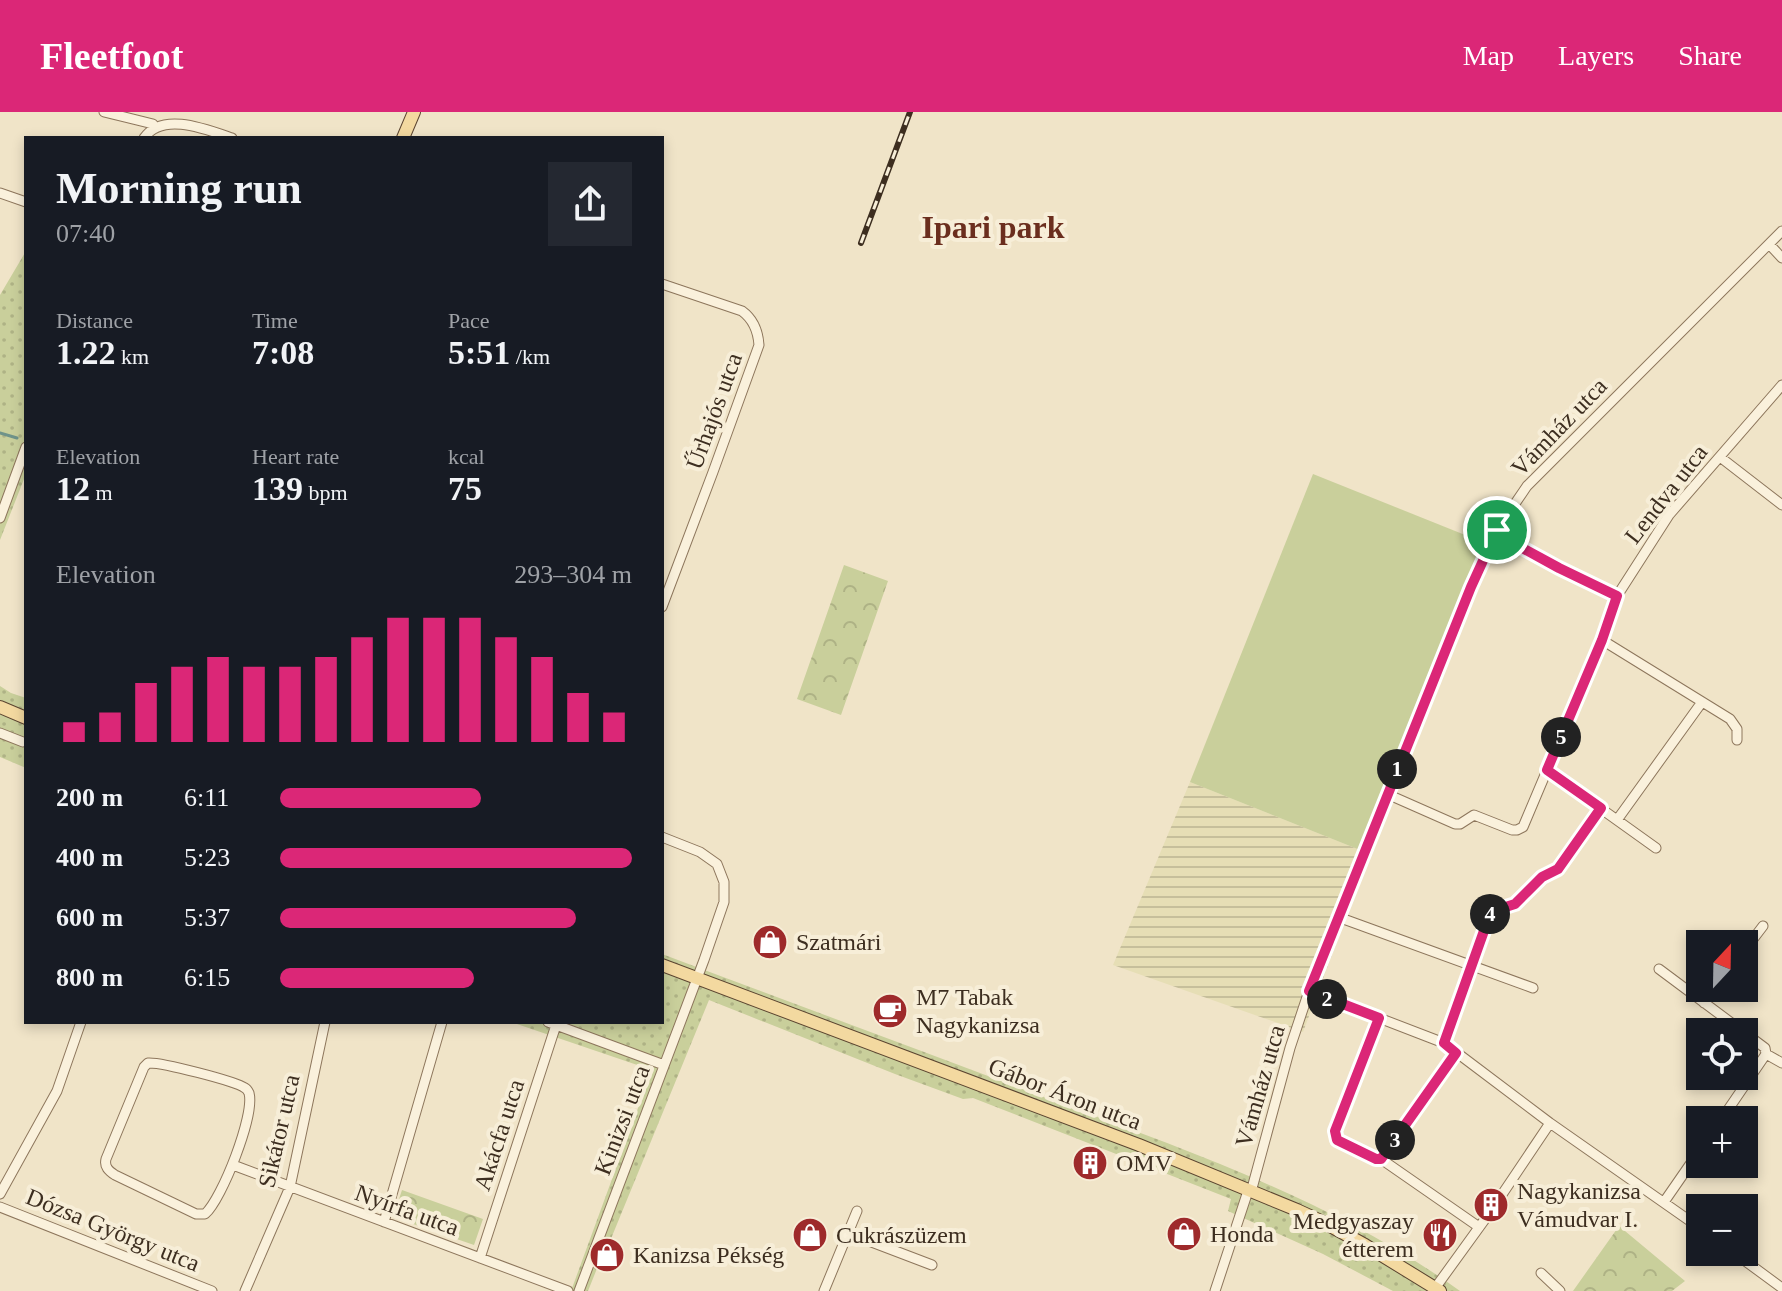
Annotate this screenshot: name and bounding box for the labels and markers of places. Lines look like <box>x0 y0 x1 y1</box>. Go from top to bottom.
pin <box>1463 496 1531 564</box>
pin: 5 <box>1541 717 1581 757</box>
pin: 1 <box>1377 749 1417 789</box>
pin: 4 <box>1470 894 1510 934</box>
shop icon: Szatmári <box>751 923 789 961</box>
place label: Szatmári <box>796 929 882 955</box>
pin: 2 <box>1307 979 1347 1019</box>
place label: M7 Tabak Nagykanizsa <box>916 984 1040 1038</box>
cafe icon: M7 Tabak Nagykanizsa <box>871 992 909 1030</box>
pin: 3 <box>1375 1120 1415 1160</box>
building icon: OMV <box>1071 1144 1109 1182</box>
place label: OMV <box>1116 1150 1173 1176</box>
place label: Nagykanizsa Vámudvar I. <box>1517 1178 1641 1232</box>
building icon: Nagykanizsa Vámudvar I. <box>1472 1186 1510 1224</box>
place label: Medgyaszay étterem <box>1293 1208 1414 1262</box>
shop icon: Honda <box>1165 1215 1203 1253</box>
shop icon: Cukrászüzem <box>791 1216 829 1254</box>
restaurant icon: Medgyaszay étterem <box>1421 1216 1459 1254</box>
place label: Honda <box>1210 1221 1274 1247</box>
place label: Cukrászüzem <box>836 1222 967 1248</box>
shop icon: Kanizsa Pékség <box>588 1236 626 1274</box>
place label: Kanizsa Pékség <box>633 1242 784 1268</box>

